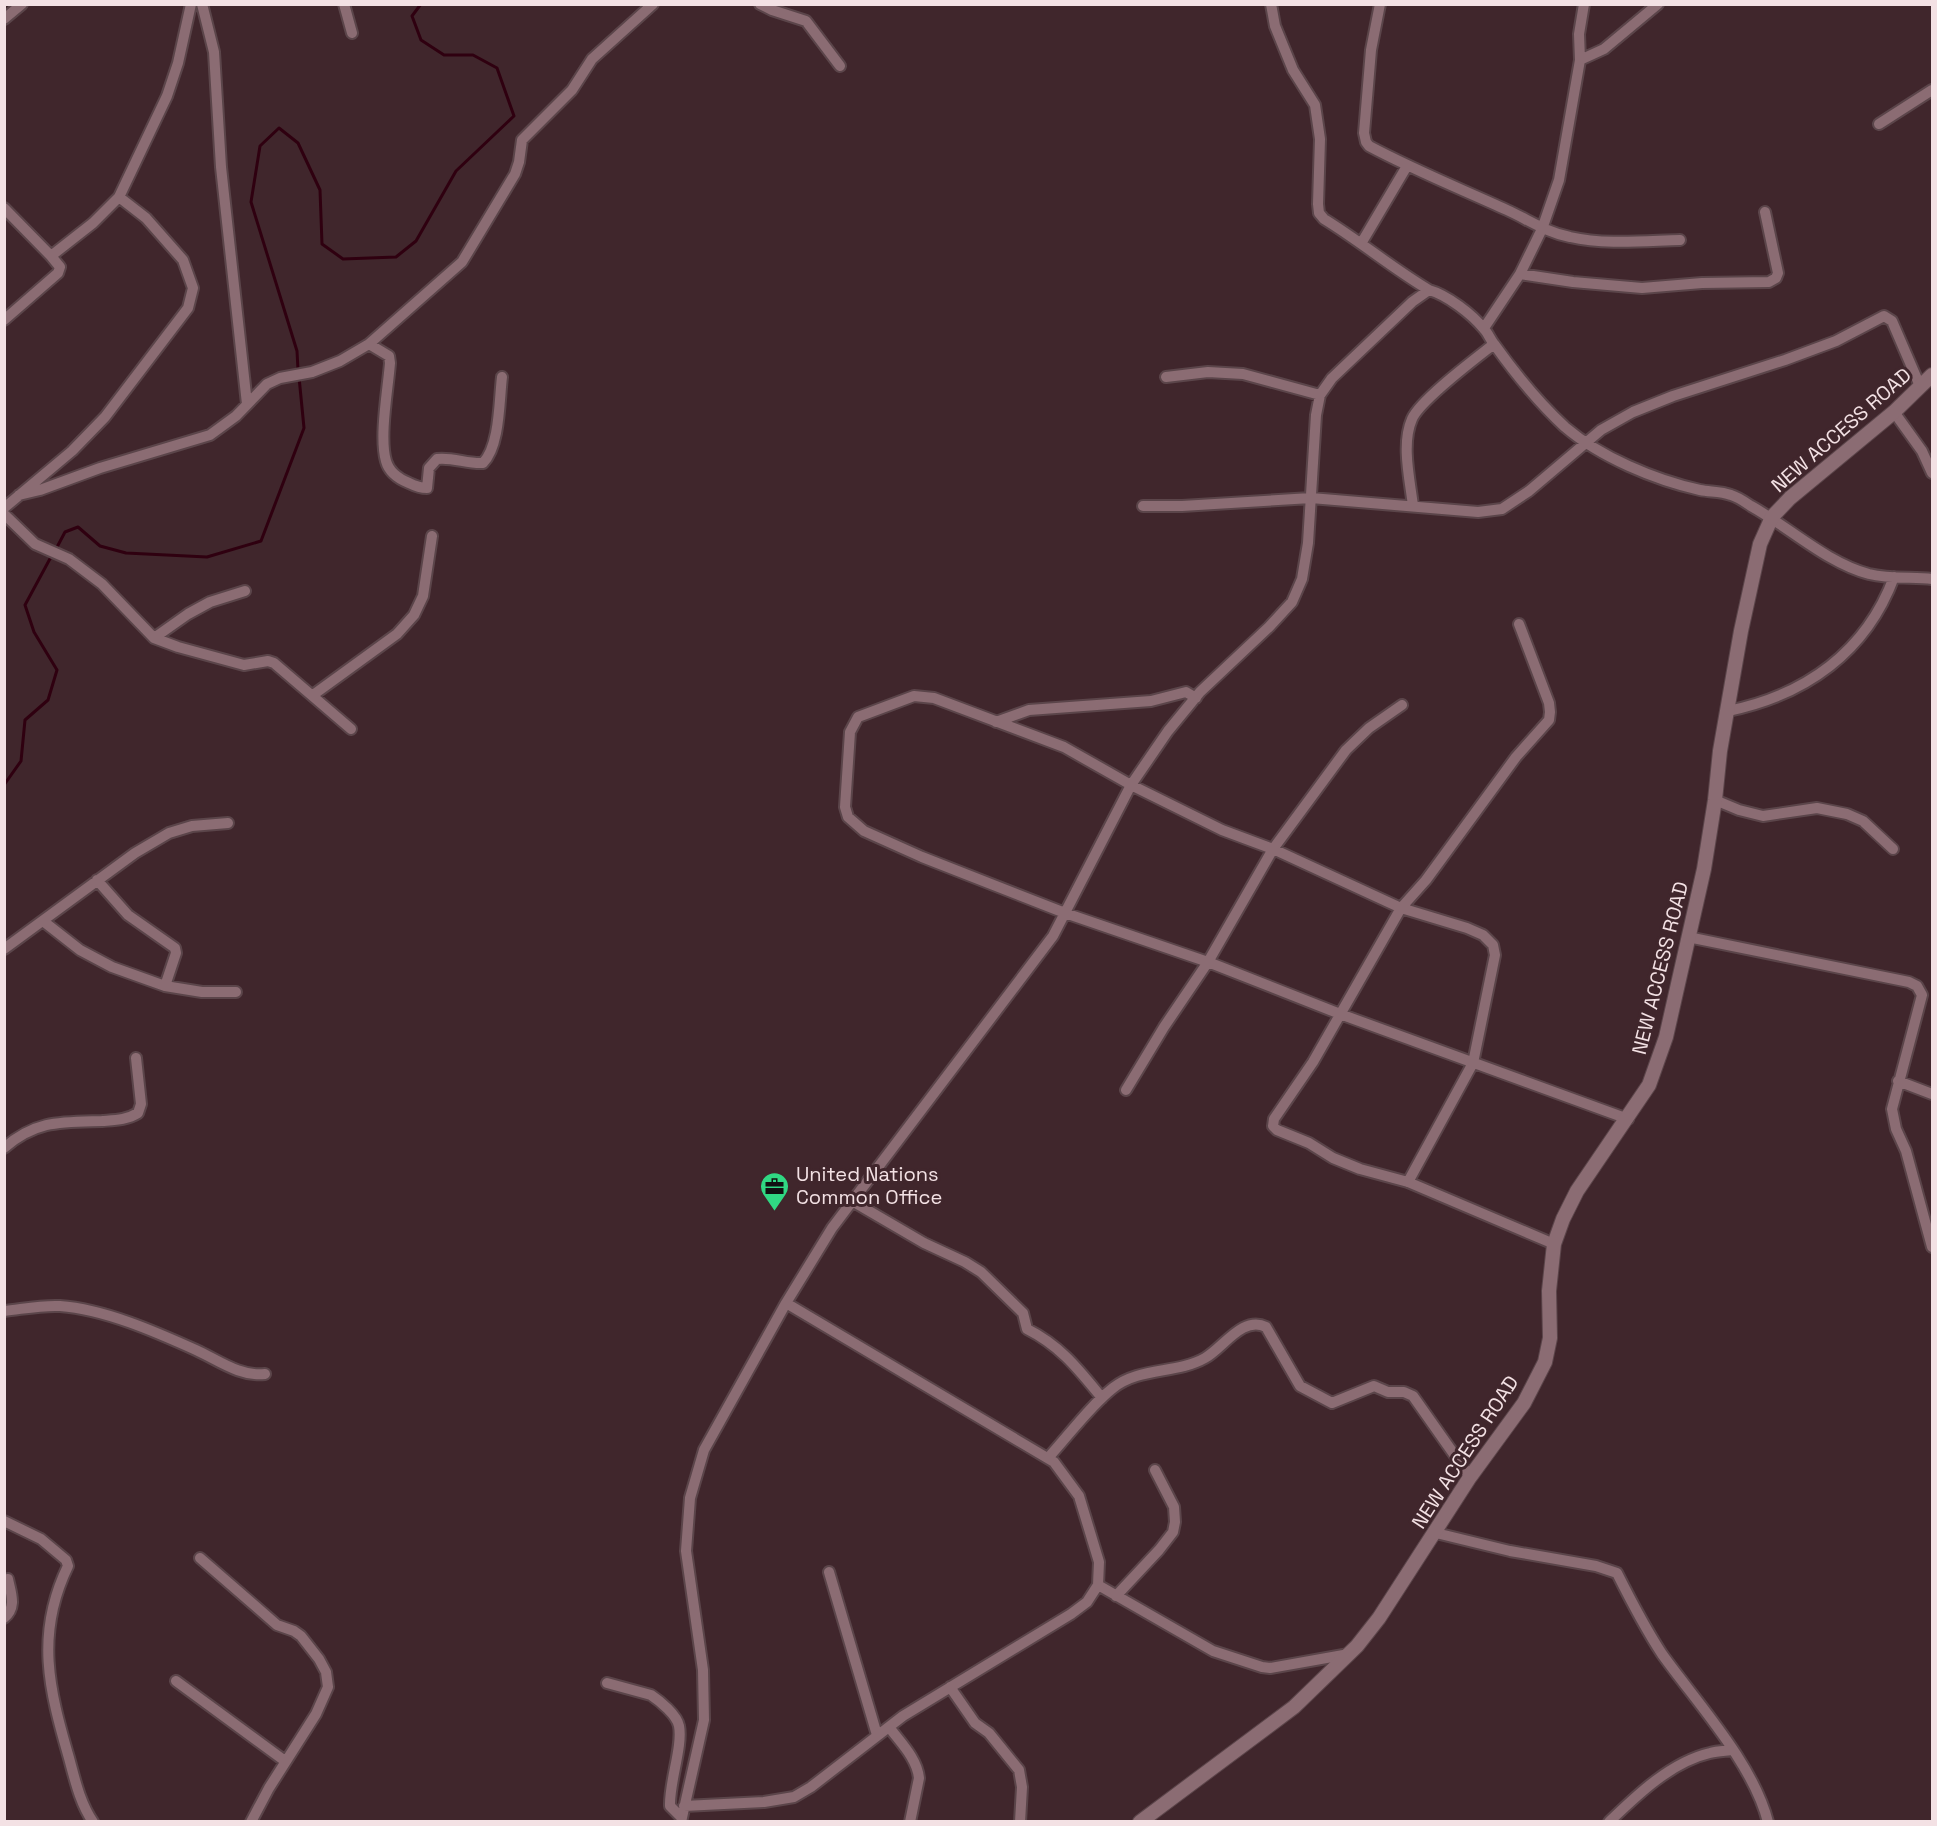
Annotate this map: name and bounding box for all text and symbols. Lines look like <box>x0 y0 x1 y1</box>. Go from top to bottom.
street label: NEW ACCESS ROAD <box>1766 362 1916 498</box>
street label: NEW ACCESS ROAD <box>1626 879 1694 1057</box>
place label: United Nations Common Office <box>796 1161 942 1210</box>
office icon: United Nations Common Office <box>759 1170 791 1212</box>
street label: NEW ACCESS ROAD <box>1406 1371 1524 1533</box>

